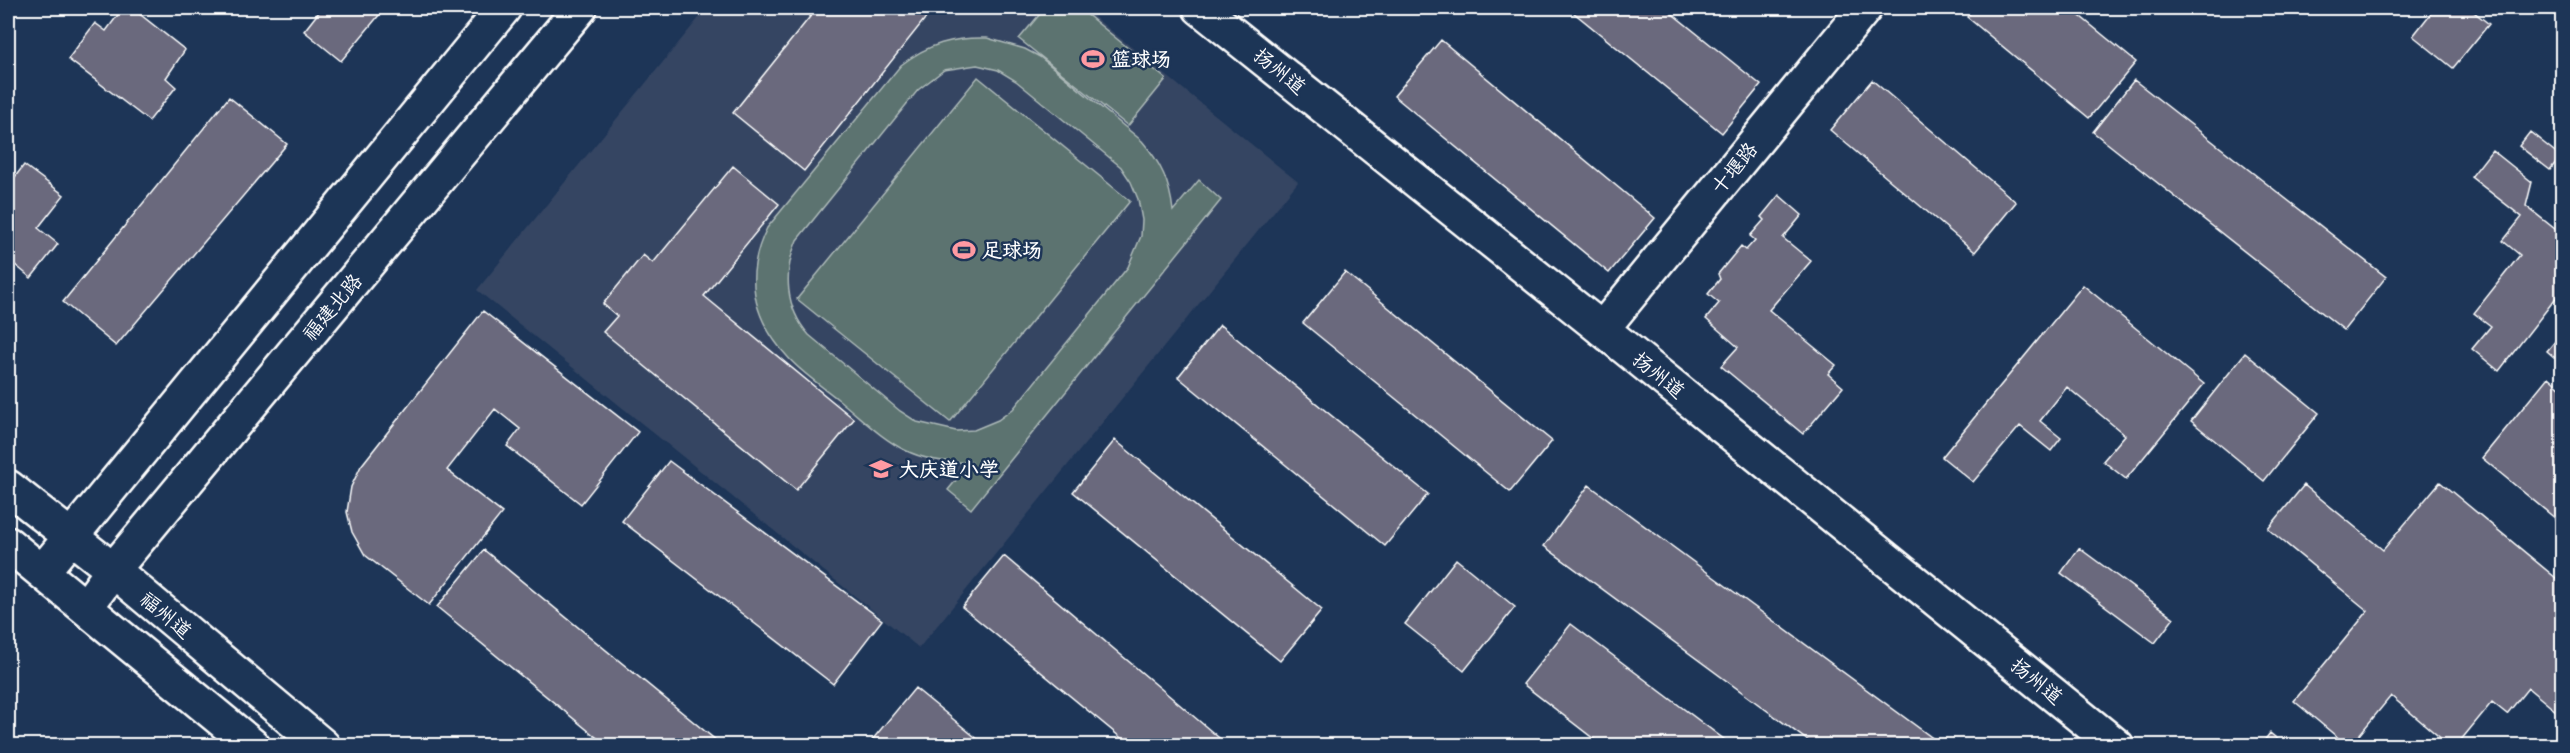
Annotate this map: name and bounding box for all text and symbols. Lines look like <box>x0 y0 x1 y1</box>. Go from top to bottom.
street label: 扬州道 <box>1246 43 1311 103</box>
sports icon: 篮球场 <box>1080 46 1106 72</box>
place label: 篮球场 <box>1111 47 1171 76</box>
street label: 十堰路 <box>1706 136 1767 202</box>
sports icon: 足球场 <box>951 237 977 263</box>
place label: 足球场 <box>982 238 1042 267</box>
street label: 福建北路 <box>297 268 371 349</box>
street label: 扬州道 <box>1625 347 1690 407</box>
school or university icon: 大庆道小学 <box>868 456 894 482</box>
place label: 大庆道小学 <box>899 457 999 486</box>
street label: 福州道 <box>132 587 197 647</box>
street label: 扬州道 <box>2003 653 2068 713</box>

